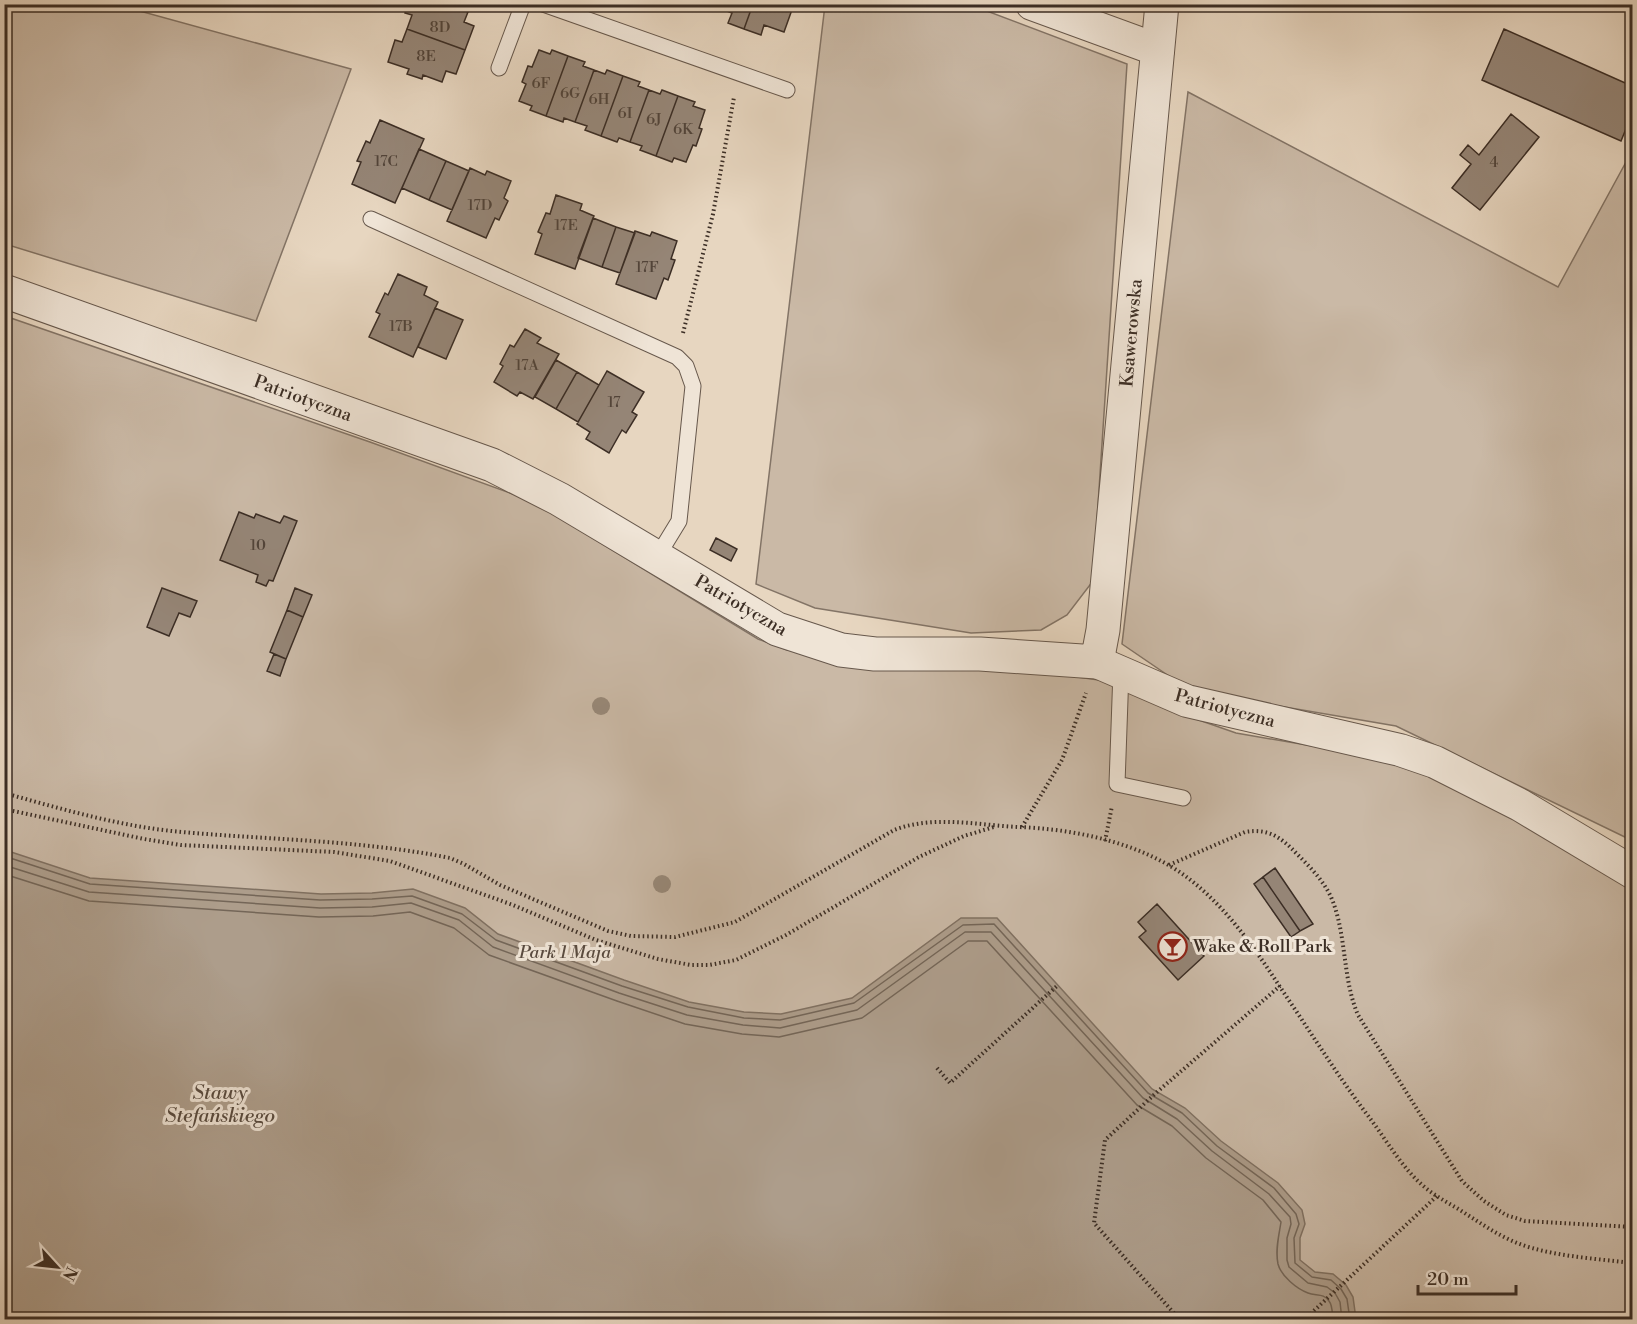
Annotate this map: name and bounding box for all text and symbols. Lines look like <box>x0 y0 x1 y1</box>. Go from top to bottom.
house number: 8D <box>430 18 450 37</box>
house number: 8E <box>416 47 436 66</box>
house number: 6F <box>532 74 551 93</box>
house number: 6G <box>560 84 580 103</box>
house number: 6H <box>588 90 610 109</box>
house number: 6I <box>618 104 633 123</box>
house number: 6J <box>646 110 662 129</box>
house number: 6K <box>673 120 694 139</box>
house number: 17C <box>374 152 398 171</box>
house number: 4 <box>1490 153 1499 172</box>
house number: 17D <box>468 196 492 215</box>
house number: 17E <box>554 216 578 235</box>
house number: 17F <box>635 258 659 277</box>
street label: Ksawerowska <box>1115 277 1148 388</box>
house number: 17B <box>389 317 413 336</box>
house number: 17A <box>515 356 539 375</box>
street label: Patriotyczna <box>250 370 356 427</box>
house number: 17 <box>607 393 621 412</box>
house number: 10 <box>250 536 266 555</box>
street label: Patriotyczna <box>690 570 792 642</box>
street label: Patriotyczna <box>1172 684 1279 733</box>
bar icon: Wake & Roll Park <box>1156 930 1188 962</box>
place label: Wake & Roll Park <box>1192 935 1333 958</box>
park label: Park 1 Maja <box>518 941 612 964</box>
water label: Stawy Stefańskiego <box>165 1081 275 1129</box>
north arrow <box>27 1237 87 1297</box>
scale bar <box>1418 1258 1516 1296</box>
text: N <box>58 1263 81 1284</box>
text: 20 m <box>1427 1268 1469 1291</box>

